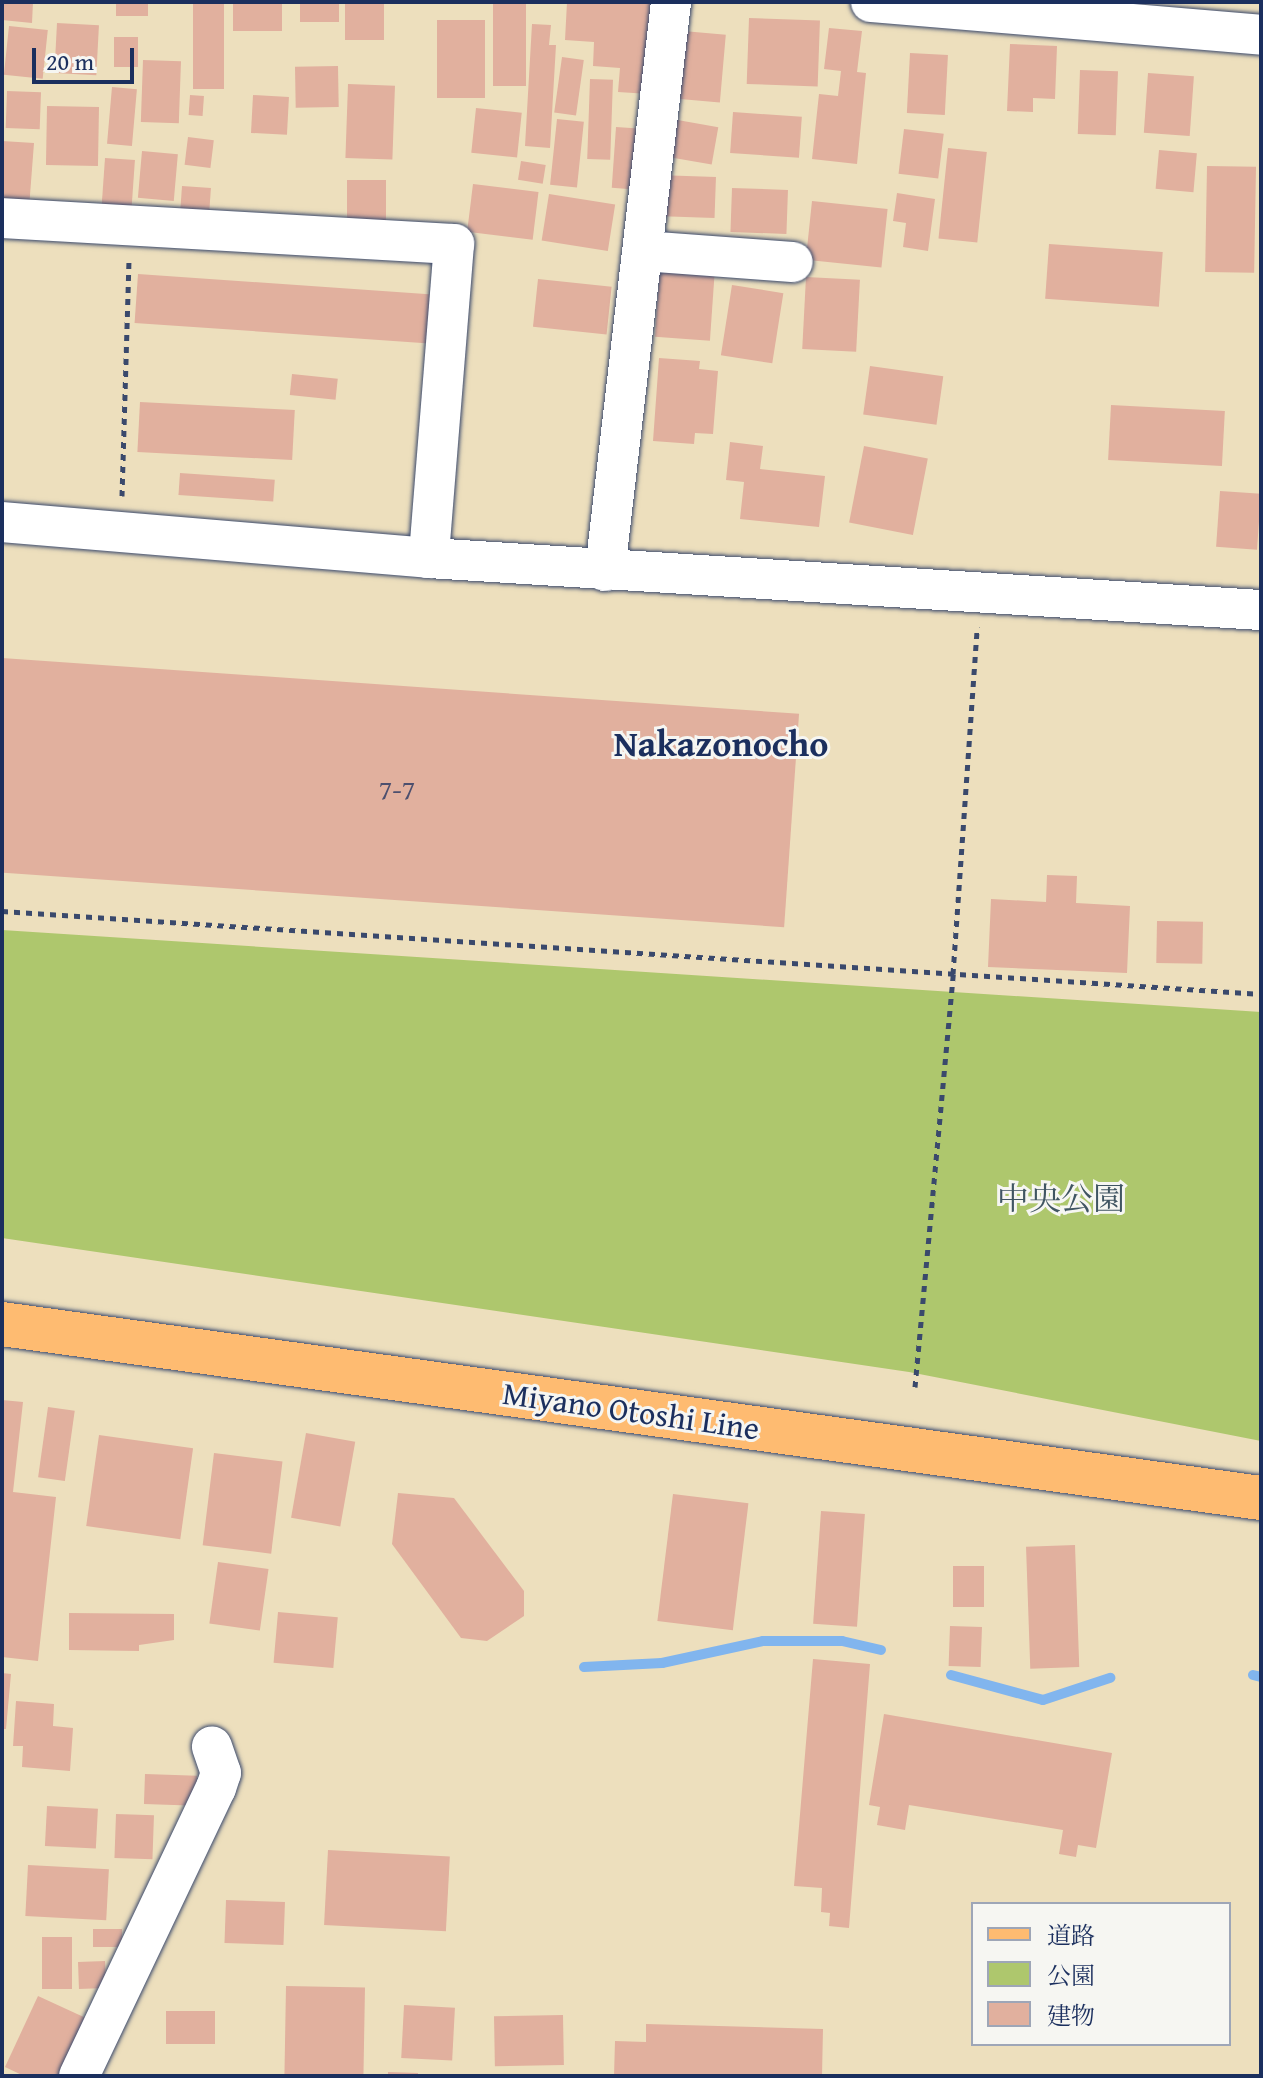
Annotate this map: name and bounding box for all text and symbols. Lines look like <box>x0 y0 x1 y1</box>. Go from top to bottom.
scale bar <box>36 32 138 82</box>
text: 20 m <box>46 44 94 79</box>
district label: Nakazonocho <box>614 721 828 765</box>
house number: 7-7 <box>379 772 415 806</box>
park label: 中央公園 <box>997 1180 1125 1218</box>
street label: Miyano Otoshi Line <box>500 1374 762 1448</box>
legend <box>971 1902 1231 2046</box>
text: 道路 <box>1047 1918 1095 1953</box>
text: 公園 <box>1047 1958 1095 1993</box>
text: 建物 <box>1047 1998 1095 2033</box>

